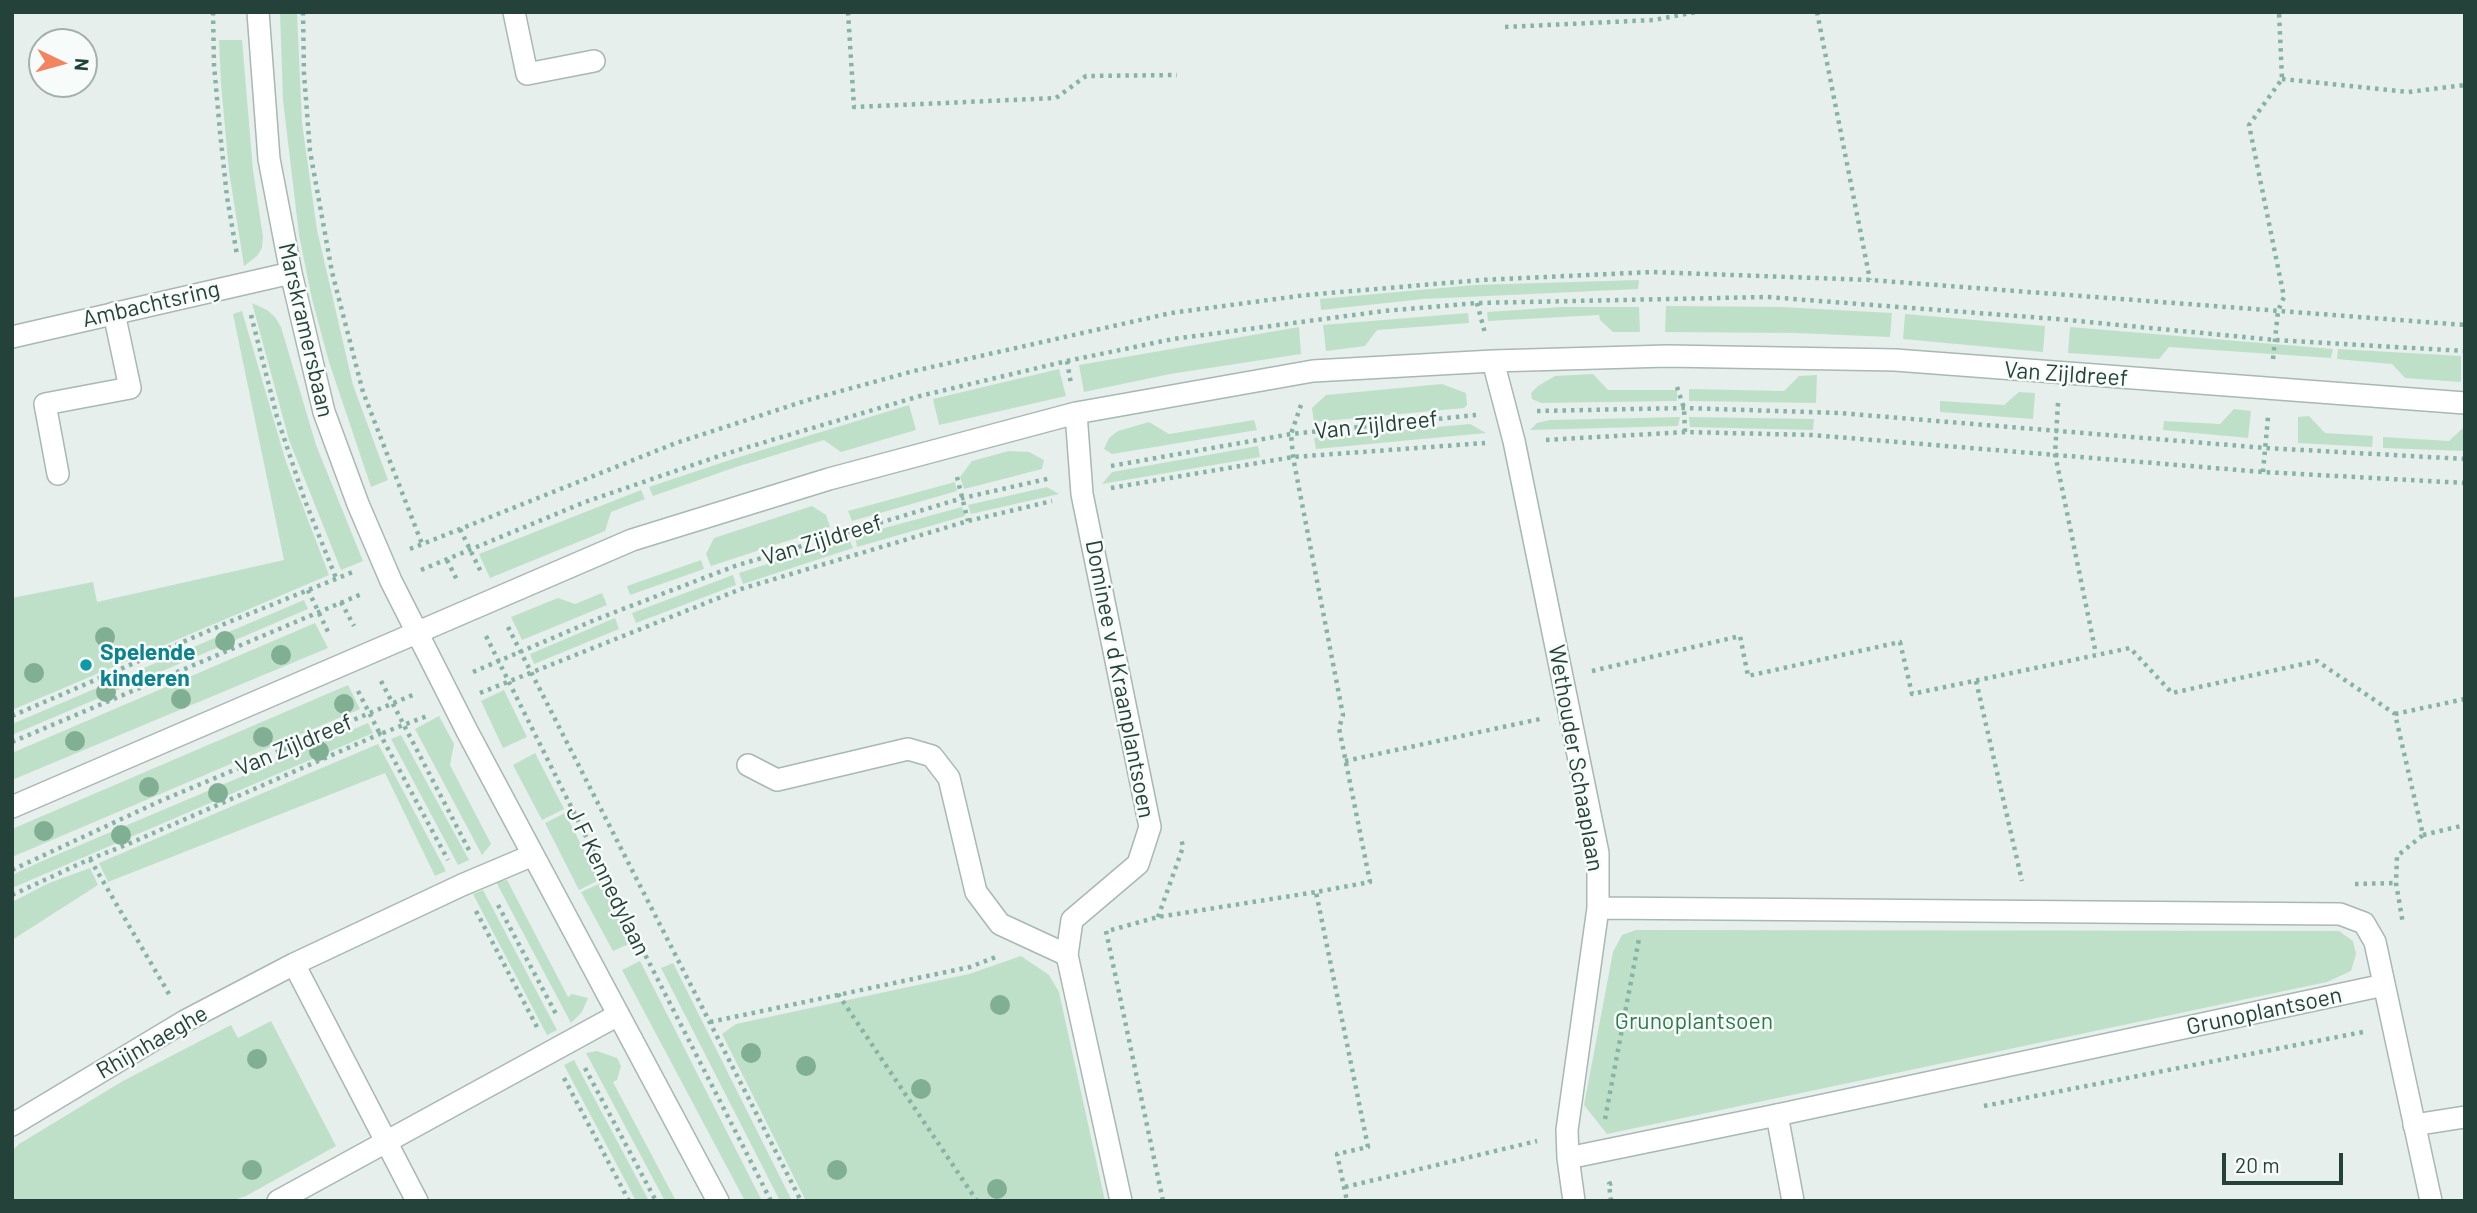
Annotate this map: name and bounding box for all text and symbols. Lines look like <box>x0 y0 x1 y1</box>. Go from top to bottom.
north arrow <box>28 28 98 98</box>
text: N <box>70 57 94 72</box>
street label: Marskramersbaan <box>273 240 339 420</box>
street label: Ambachtsring <box>80 275 222 333</box>
street label: Van Zijldreef <box>2003 356 2129 392</box>
street label: Van Zijldreef <box>1313 405 1439 445</box>
street label: Van Zijldreef <box>759 509 885 571</box>
street label: Dominee v d Kraanplantsoen <box>1079 538 1161 820</box>
place label: Spelende kinderen <box>100 638 195 692</box>
street label: Wethouder Schaaplaan <box>1542 643 1610 873</box>
marker: Spelende kinderen <box>78 657 94 673</box>
street label: Van Zijldreef <box>232 708 356 782</box>
street label: J F Kennedylaan <box>560 802 656 960</box>
street label: Grunoplantsoen <box>2184 981 2344 1041</box>
street label: Rhijnhaeghe <box>92 999 212 1085</box>
park label: Grunoplantsoen <box>1615 1007 1773 1035</box>
scale bar <box>2225 1140 2346 1184</box>
text: 20 m <box>2235 1152 2280 1177</box>

